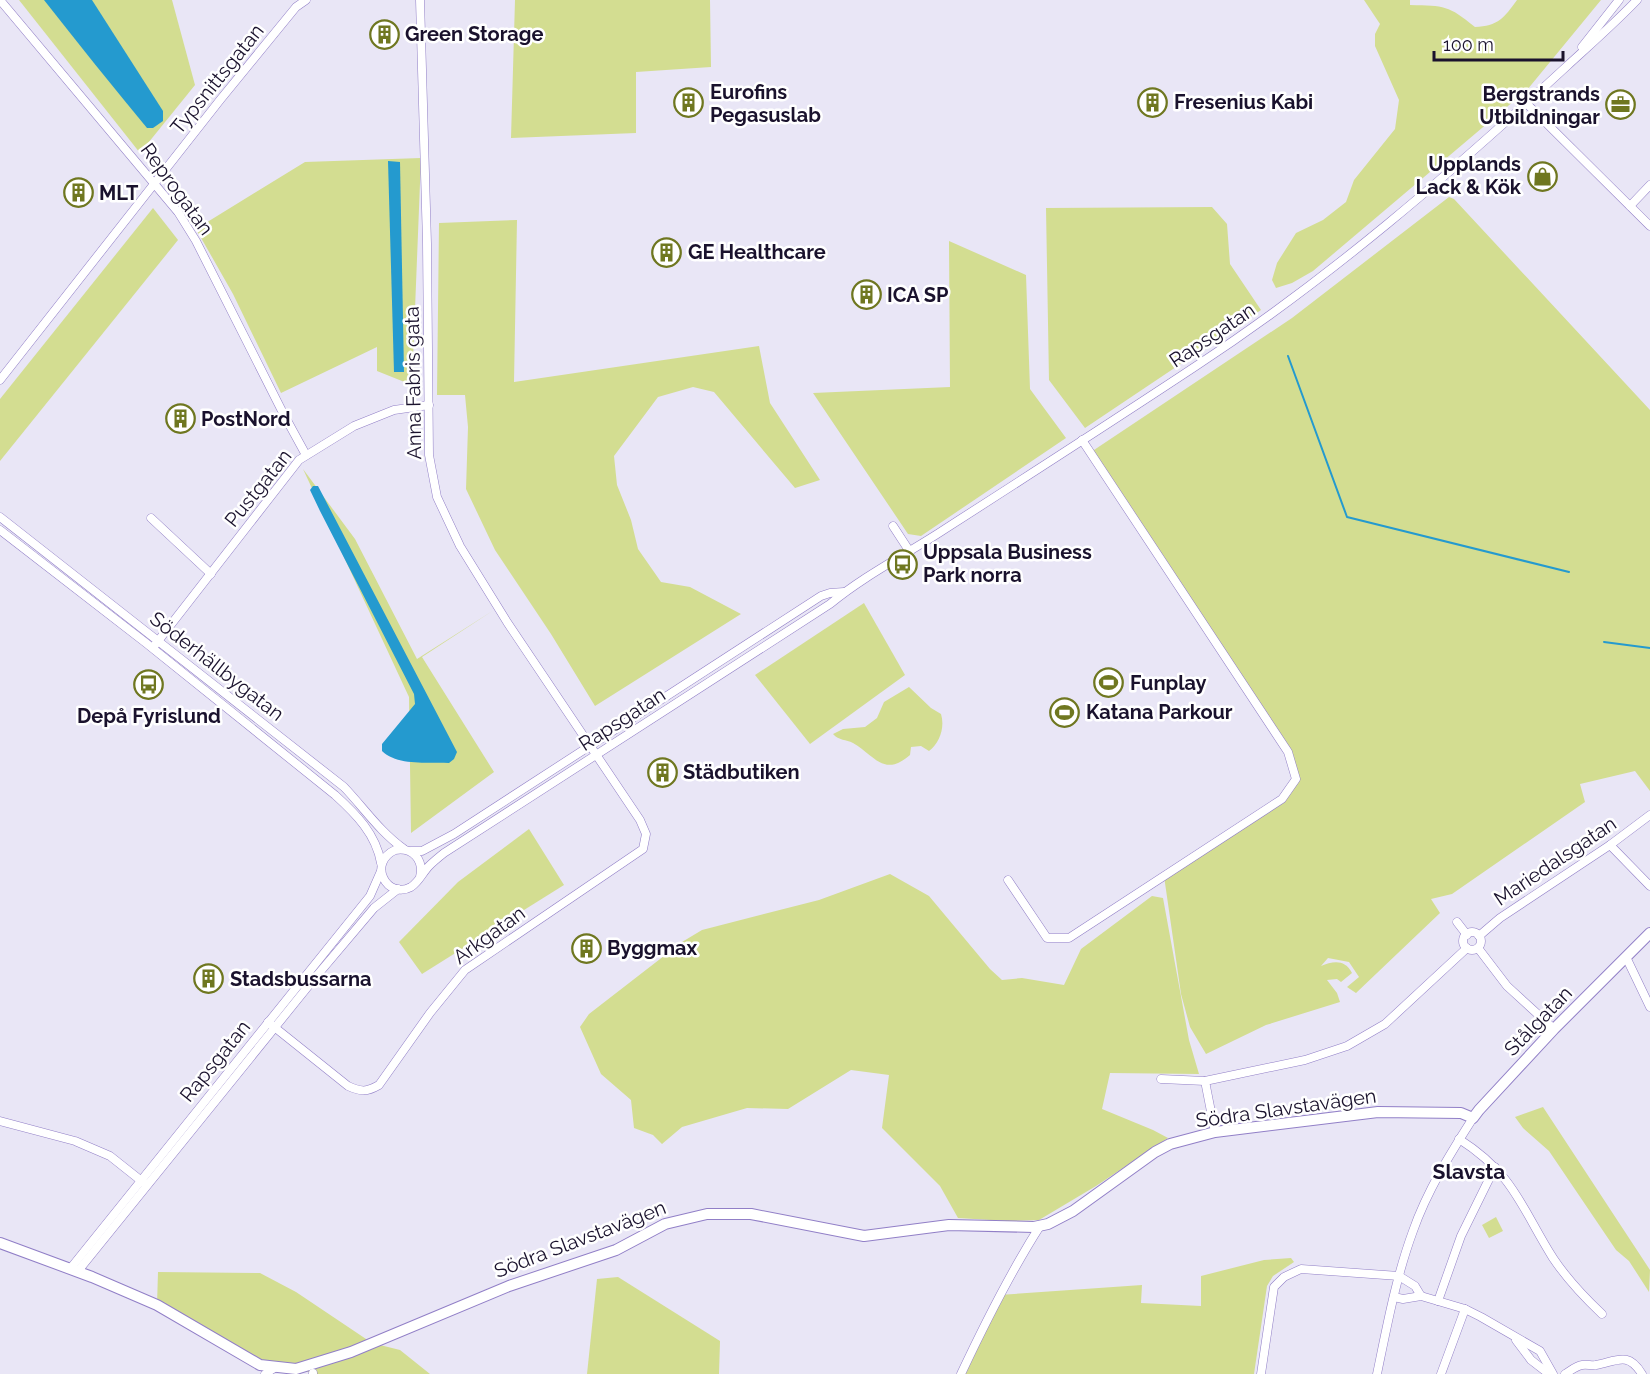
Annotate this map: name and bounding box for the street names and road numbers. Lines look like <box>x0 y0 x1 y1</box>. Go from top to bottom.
street label: Typsnittsgatan <box>165 19 269 139</box>
street label: Reprogatan <box>136 138 218 240</box>
street label: Rapsgatan <box>1165 298 1259 372</box>
street label: Anna Fabris gata <box>400 306 426 460</box>
street label: Pustgatan <box>219 444 297 532</box>
street label: Söderhällbygatan <box>145 606 289 726</box>
street label: Rapsgatan <box>574 682 670 756</box>
street label: Mariedalsgatan <box>1489 811 1621 911</box>
street label: Arkgatan <box>448 901 530 969</box>
street label: Stålgatan <box>1499 981 1577 1061</box>
street label: Rapsgatan <box>175 1015 255 1107</box>
street label: Södra Slavstavägen <box>1194 1083 1378 1133</box>
street label: Södra Slavstavägen <box>491 1195 669 1283</box>

